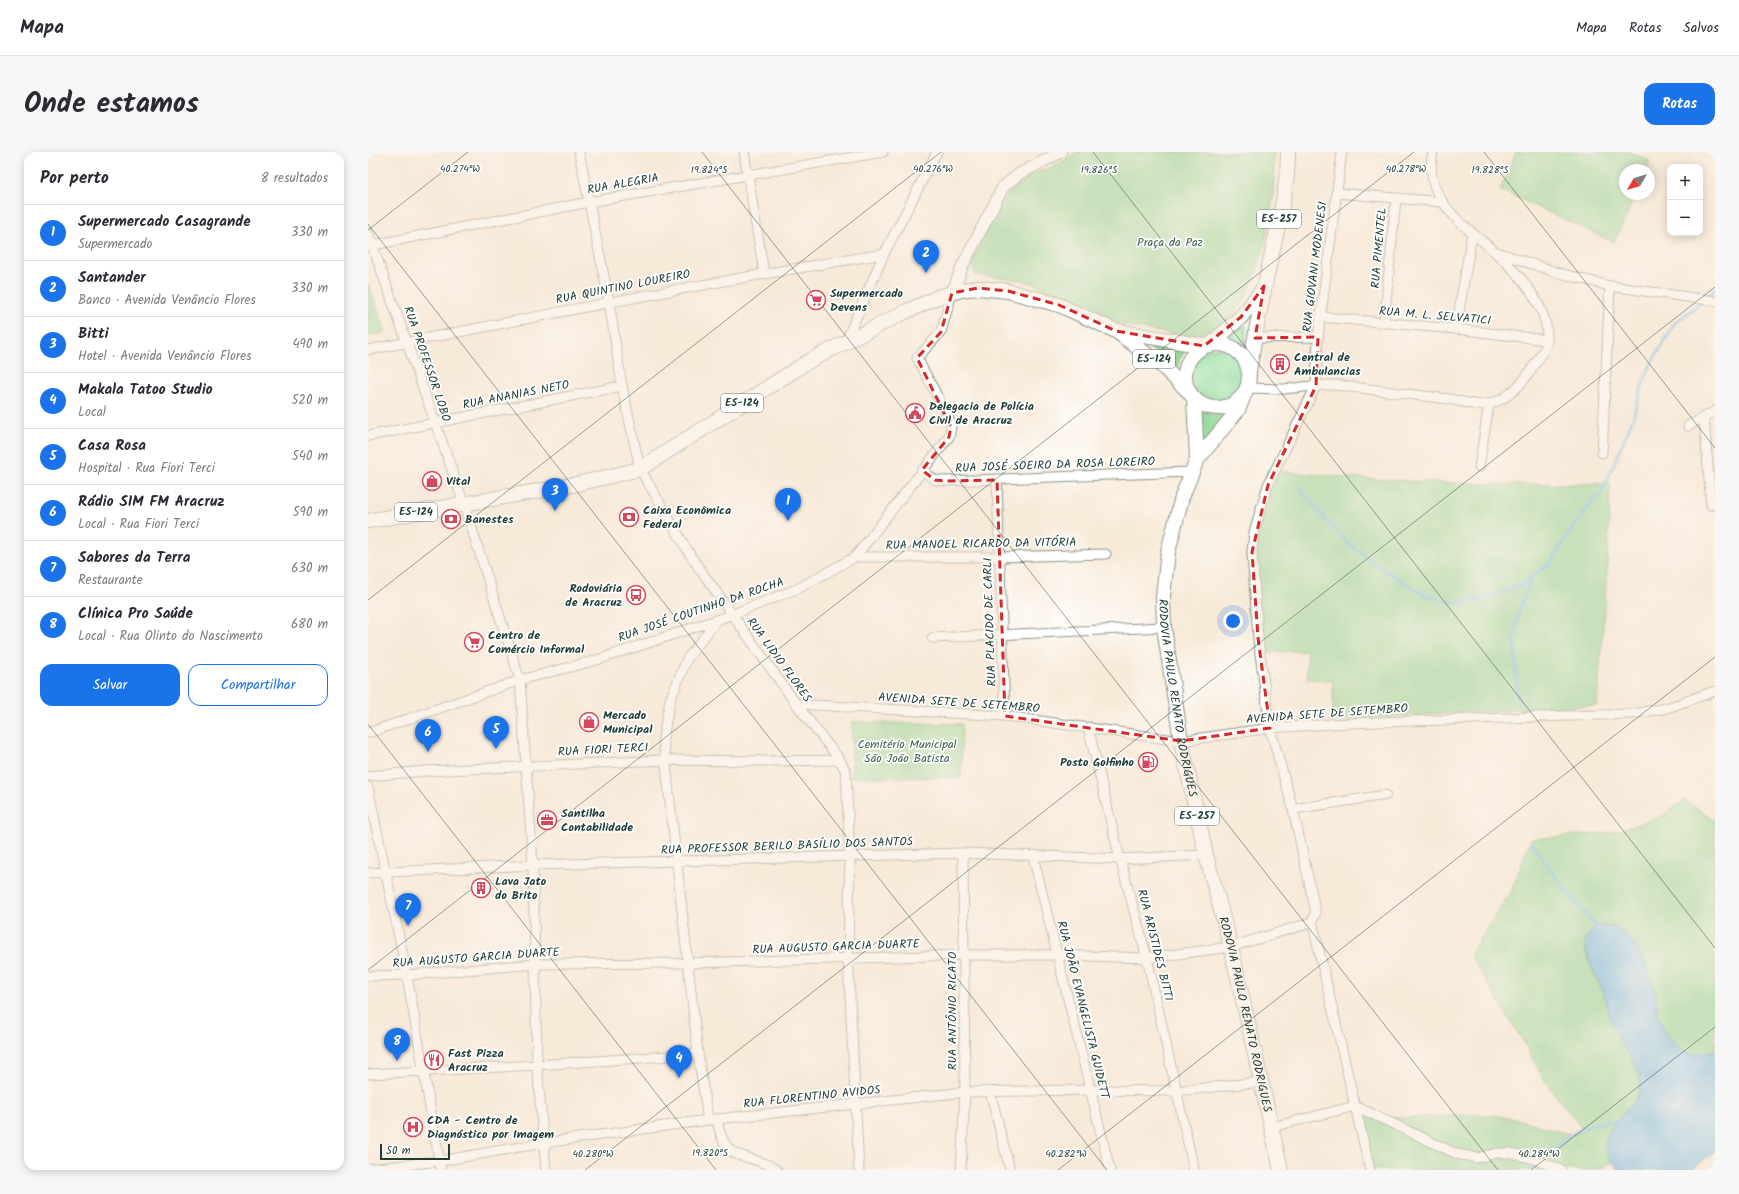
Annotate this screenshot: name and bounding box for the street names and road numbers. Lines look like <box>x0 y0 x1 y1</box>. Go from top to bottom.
street label: RUA ALEGRIA <box>586 168 660 200</box>
street label: RUA GIOVANI MODENESI <box>1298 200 1332 334</box>
street label: RUA PIMENTEL <box>1366 207 1392 289</box>
road number: ES-257 <box>1257 210 1301 228</box>
street label: RUA QUINTINO LOUREIRO <box>554 265 693 309</box>
street label: RUA M. L. SELVATICI <box>1378 302 1492 330</box>
street label: RUA PROFESSOR LOBO <box>398 304 456 425</box>
road number: ES-124 <box>1133 350 1175 368</box>
street label: RUA ANANIAS NETO <box>461 375 572 415</box>
road number: ES-124 <box>721 394 763 412</box>
street label: RUA JOSÉ SOEIRO DA ROSA LOREIRO <box>955 452 1156 478</box>
road number: ES-124 <box>395 503 437 521</box>
street label: RUA MANOEL RICARDO DA VITÓRIA <box>885 533 1077 555</box>
street label: RUA PLACIDO DE CARLI <box>978 557 1002 687</box>
street label: RUA JOSÉ COUTINHO DA ROCHA <box>615 573 787 647</box>
street label: RODOVIA PAULO RENATO RODRIGUES <box>1154 599 1203 799</box>
street label: RUA LIDIO FLORES <box>742 614 817 707</box>
street label: AVENIDA SETE DE SETEMBRO <box>878 688 1041 718</box>
street label: AVENIDA SETE DE SETEMBRO <box>1246 699 1409 729</box>
street label: RUA FIORI TERCI <box>557 738 649 762</box>
road number: ES-257 <box>1175 807 1219 825</box>
street label: RUA PROFESSOR BERILO BASÍLIO DOS SANTOS <box>661 832 914 860</box>
street label: RUA ARISTIDES BITTI <box>1132 887 1178 1003</box>
street label: RODOVIA PAULO RENATO RODRIGUES <box>1214 914 1277 1114</box>
street label: RUA JOÃO EVANGELISTA GUIDETT <box>1052 919 1115 1103</box>
street label: RUA AUGUSTO GARCIA DUARTE <box>752 935 921 959</box>
street label: RUA AUGUSTO GARCIA DUARTE <box>392 943 561 973</box>
street label: RUA ANTÔNIO RICATO <box>943 951 962 1070</box>
street label: RUA FLORENTINO AVIDOS <box>742 1080 882 1114</box>

